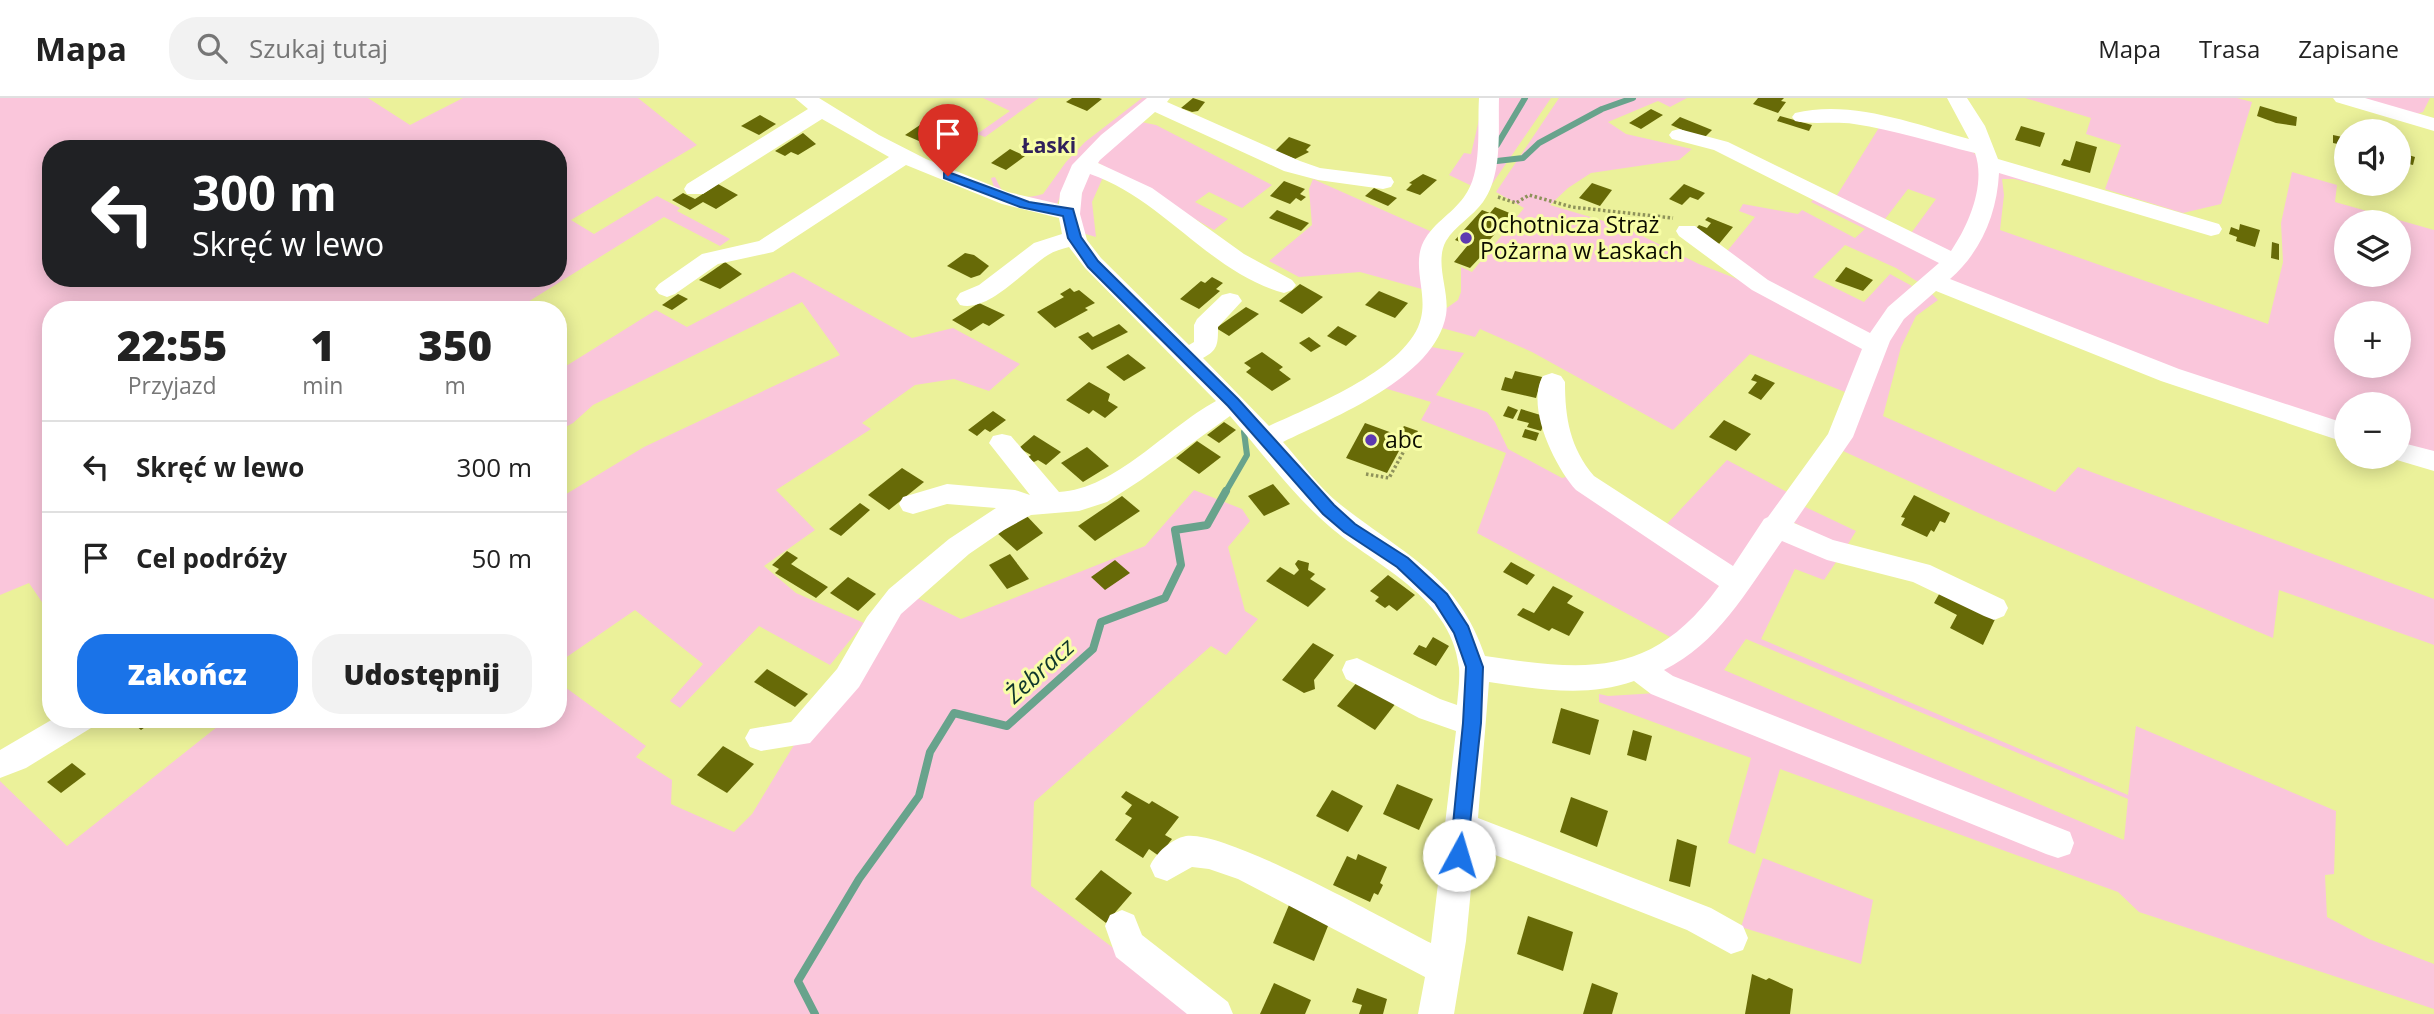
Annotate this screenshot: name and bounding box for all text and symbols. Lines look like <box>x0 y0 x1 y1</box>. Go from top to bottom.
search box <box>169 17 659 80</box>
text: Mapa <box>35 26 127 71</box>
icon: search <box>193 29 231 67</box>
text: Szukaj tutaj <box>249 30 388 66</box>
text: Mapa <box>2098 32 2161 65</box>
text: Trasa <box>2199 32 2260 65</box>
text: Zapisane <box>2298 32 2399 65</box>
pin <box>918 104 978 176</box>
icon: arrive <box>929 115 967 153</box>
map controls <box>2334 119 2411 469</box>
button: sound <box>2334 119 2411 196</box>
district label: Łaski <box>1022 131 1076 159</box>
text: 300 m <box>192 159 337 225</box>
icon: left <box>77 168 168 259</box>
place label: Ochotnicza Straż Pożarna w Łaskach <box>1480 208 1683 266</box>
button: layers <box>2334 210 2411 287</box>
text: Skręć w lewo <box>192 222 384 265</box>
marker: Ochotnicza Straż Pożarna w Łaskach <box>1458 230 1474 246</box>
button: + <box>2334 301 2411 378</box>
text: 22:55 <box>117 316 227 373</box>
text: 1 <box>311 316 335 373</box>
text: 350 <box>418 316 492 373</box>
text: Przyjazd <box>128 369 217 401</box>
text: min <box>302 369 343 401</box>
text: m <box>445 369 466 401</box>
button: − <box>2334 392 2411 469</box>
place label: abc <box>1385 423 1423 455</box>
marker: abc <box>1363 432 1379 448</box>
icon: left <box>77 448 115 486</box>
text: Skręć w lewo <box>136 449 304 485</box>
text: 300 m <box>457 449 532 485</box>
icon: arrive <box>77 539 115 577</box>
text: Cel podróży <box>136 540 287 576</box>
text: 50 m <box>471 540 532 576</box>
water label: Żebracz <box>996 630 1081 711</box>
button: Zakończ <box>77 634 298 714</box>
button: Udostępnij <box>312 634 532 714</box>
position arrow <box>1422 818 1496 892</box>

